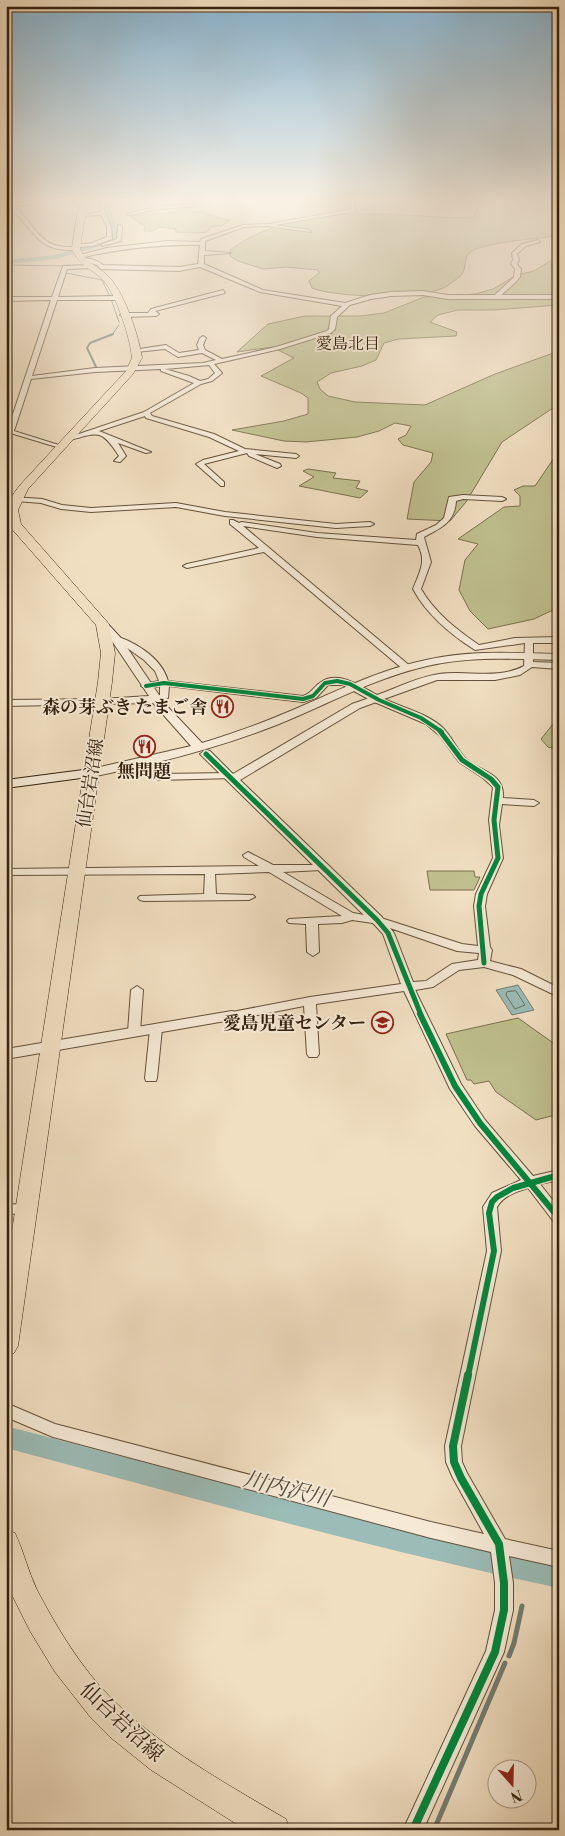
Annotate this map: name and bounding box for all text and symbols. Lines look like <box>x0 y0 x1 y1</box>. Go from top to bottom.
district label: 愛島北目 <box>316 334 380 354</box>
restaurant icon: 森の芽ぶき たまご舎 <box>211 695 235 719</box>
place label: 森の芽ぶき たまご舎 <box>42 696 207 719</box>
restaurant icon: 無問題 <box>132 734 156 758</box>
street label: 仙台岩沼線 <box>72 737 109 829</box>
place label: 無問題 <box>117 760 171 783</box>
school or university icon: 愛島児童センター <box>370 1011 394 1035</box>
place label: 愛島児童センター <box>223 1012 366 1035</box>
water label: 川内沢川 <box>241 1466 335 1514</box>
street label: 仙台岩沼線 <box>74 1677 169 1768</box>
north arrow <box>488 1758 538 1808</box>
text: N <box>508 1785 524 1806</box>

